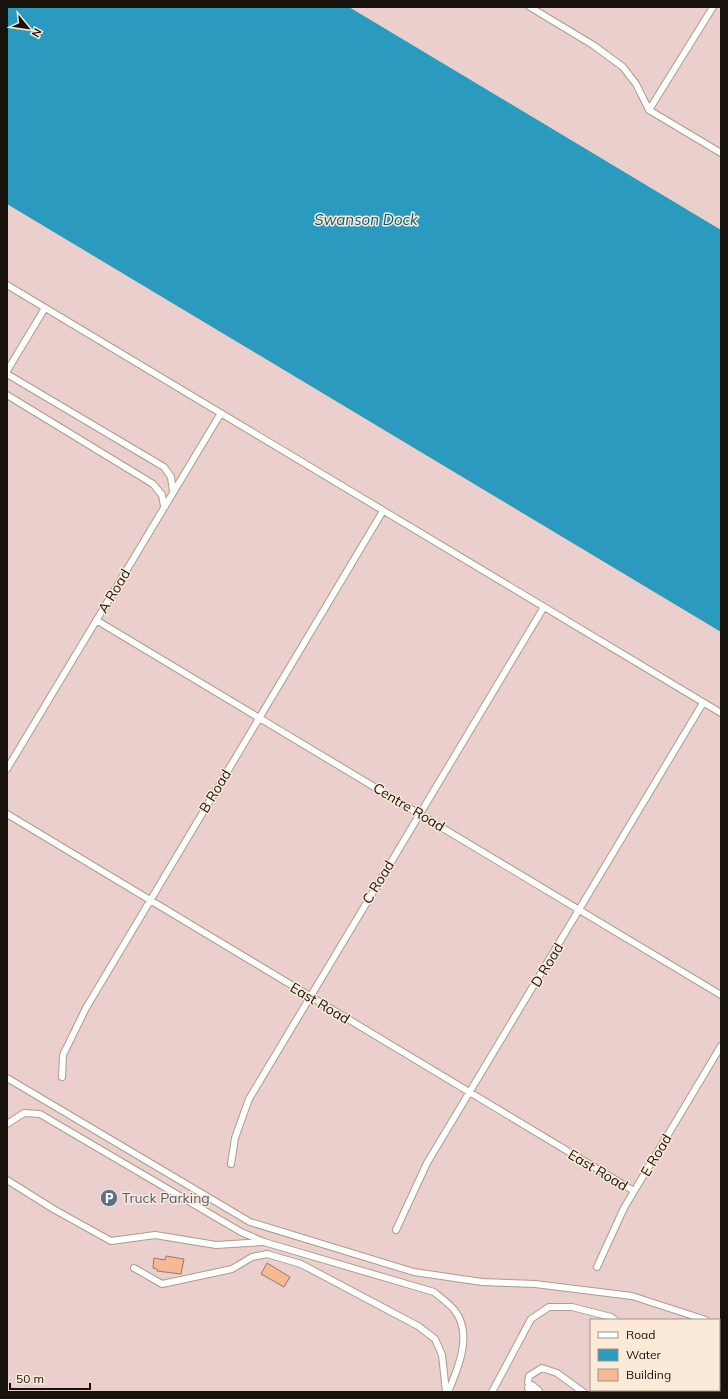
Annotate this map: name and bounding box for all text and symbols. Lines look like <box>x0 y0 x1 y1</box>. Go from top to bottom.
north arrow <box>8 8 48 48</box>
text: N <box>29 26 45 40</box>
water label: Swanson Dock <box>314 210 419 229</box>
street label: A Road <box>94 566 134 616</box>
street label: B Road <box>195 766 235 816</box>
street label: Centre Road <box>370 779 448 835</box>
street label: C Road <box>358 857 398 907</box>
street label: D Road <box>527 940 567 990</box>
street label: East Road <box>287 978 353 1028</box>
street label: E Road <box>636 1131 676 1179</box>
street label: East Road <box>565 1145 631 1195</box>
parking icon: Truck Parking <box>99 1188 119 1208</box>
place label: Truck Parking <box>122 1189 210 1207</box>
legend <box>590 1319 720 1391</box>
text: Road <box>626 1327 655 1342</box>
text: Water <box>626 1347 662 1362</box>
scale bar <box>10 1365 90 1391</box>
text: Building <box>626 1367 671 1382</box>
text: 50 m <box>16 1371 44 1386</box>

